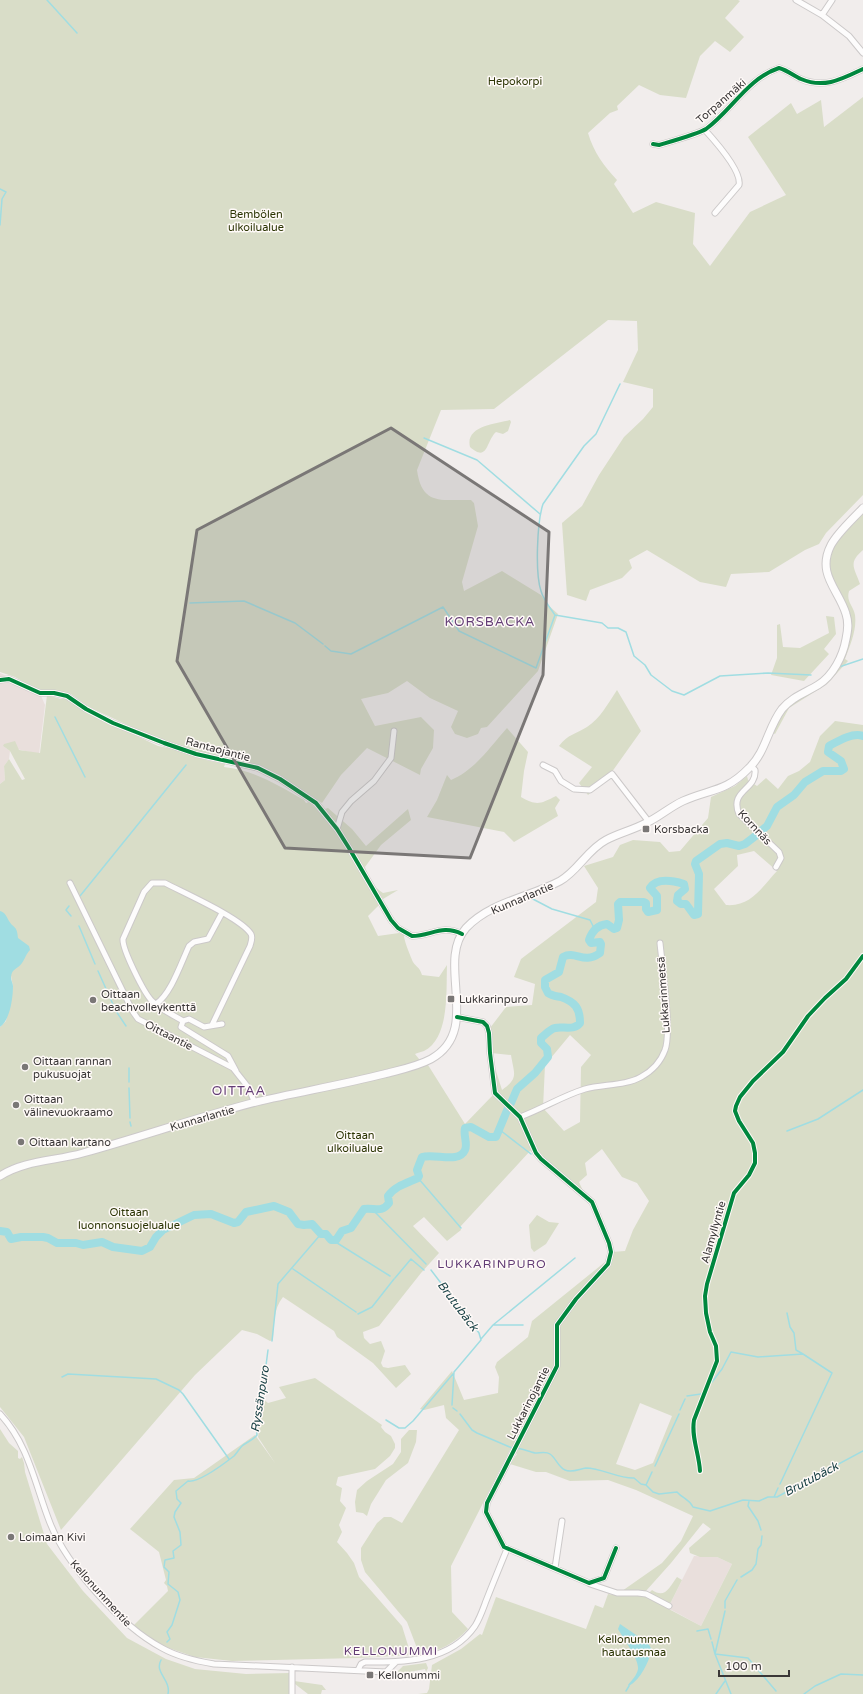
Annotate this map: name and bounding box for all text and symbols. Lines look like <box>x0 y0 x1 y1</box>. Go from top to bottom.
park label: Hepokorpi <box>488 75 542 88</box>
street label: Torpanmäki <box>694 76 749 127</box>
park label: Bembölen ulkoilualue <box>228 208 284 234</box>
district label: KORSBACKA <box>445 614 535 630</box>
street label: Rantaojantie <box>184 735 252 764</box>
street label: Kornnäs <box>735 807 774 848</box>
place label: Korsbacka <box>654 823 709 836</box>
marker: Korsbacka <box>641 824 651 834</box>
street label: Kunnarlantie <box>489 879 555 917</box>
street label: Lukkarinmetsä <box>654 956 673 1034</box>
place label: Oittaan beachvolleykenttä <box>101 988 196 1014</box>
place label: Lukkarinpuro <box>459 993 528 1006</box>
marker: Lukkarinpuro <box>446 994 456 1004</box>
marker: Oittaan beachvolleykenttä <box>88 995 98 1005</box>
street label: Oittaantie <box>143 1018 195 1053</box>
place label: Oittaan rannan pukusuojat <box>33 1055 112 1081</box>
marker: Oittaan rannan pukusuojat <box>20 1062 30 1072</box>
district label: OITTAA <box>212 1083 266 1099</box>
place label: Oittaan välinevuokraamo <box>24 1093 113 1119</box>
marker: Oittaan välinevuokraamo <box>11 1100 21 1110</box>
street label: Kunnarlantie <box>168 1103 236 1134</box>
park label: Oittaan ulkoilualue <box>327 1129 383 1155</box>
place label: Oittaan kartano <box>29 1136 111 1149</box>
marker: Oittaan kartano <box>16 1137 26 1147</box>
street label: Alamyllyntie <box>698 1200 729 1265</box>
park label: Oittaan luonnonsuojelualue <box>78 1206 180 1232</box>
district label: LUKKARINPURO <box>437 1257 547 1271</box>
water label: Brutubäck <box>435 1278 482 1335</box>
water label: Ryssänpuro <box>248 1364 272 1433</box>
street label: Lukkarinojantie <box>504 1365 552 1442</box>
water label: Brutubäck <box>782 1458 842 1499</box>
place label: Loimaan Kivi <box>19 1531 85 1544</box>
marker: Loimaan Kivi <box>6 1532 16 1542</box>
street label: Kellonummentie <box>67 1557 134 1629</box>
park label: Kellonummen hautausmaa <box>598 1633 670 1659</box>
district label: KELLONUMMI <box>344 1644 438 1658</box>
scale bar <box>719 1652 789 1678</box>
text: 100 m <box>725 1659 762 1673</box>
place label: Kellonummi <box>378 1669 440 1682</box>
marker: Kellonummi <box>365 1670 375 1680</box>

